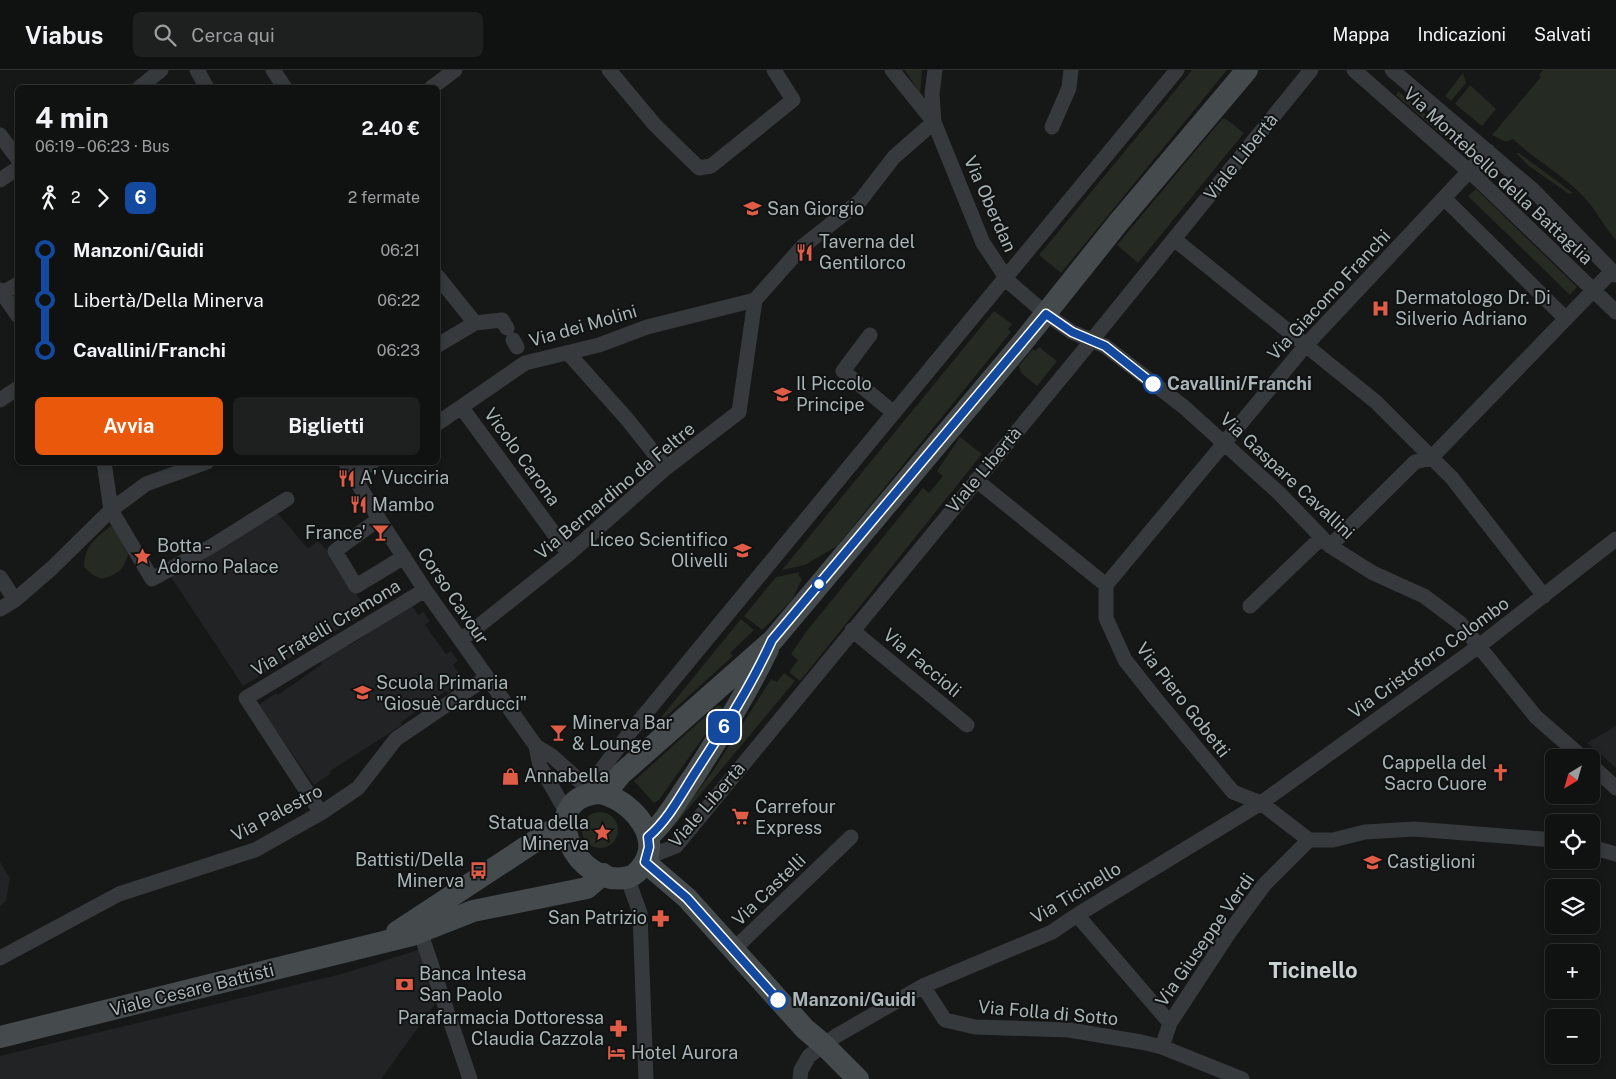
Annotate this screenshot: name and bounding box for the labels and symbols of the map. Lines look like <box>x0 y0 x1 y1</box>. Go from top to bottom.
street label: Via Montebello della Battaglia <box>1400 83 1597 269</box>
street label: Viale Libertà <box>1199 109 1282 204</box>
street label: Via Oberdan <box>960 153 1021 255</box>
place label: San Giorgio <box>767 198 864 219</box>
school or university icon: San Giorgio <box>743 199 763 219</box>
street label: Via Giacomo Franchi <box>1263 225 1395 364</box>
place label: Taverna del Gentilorco <box>819 231 915 273</box>
restaurant icon: Taverna del Gentilorco <box>795 242 815 262</box>
place label: Dermatologo Dr. Di Silverio Adriano <box>1395 287 1551 329</box>
hospital icon: Dermatologo Dr. Di Silverio Adriano <box>1371 298 1391 318</box>
street label: Via dei Molini <box>527 300 639 351</box>
place label: Il Piccolo Principe <box>796 373 872 415</box>
place label: Cavallini/Franchi <box>1167 373 1312 394</box>
marker: Cavallini/Franchi <box>1143 374 1163 394</box>
school or university icon: Il Piccolo Principe <box>772 384 792 404</box>
street label: Vicolo Carona <box>480 404 565 510</box>
street label: Via Gaspare Cavallini <box>1216 408 1359 543</box>
street label: Via Bernardino da Feltre <box>531 418 699 564</box>
street label: Viale Libertà <box>942 423 1026 517</box>
place label: A' Vucciria <box>360 467 449 488</box>
restaurant icon: A' Vucciria <box>336 468 356 488</box>
place label: Mambo <box>372 494 434 515</box>
restaurant icon: Mambo <box>348 495 368 515</box>
place label: France' <box>305 522 366 543</box>
bar icon: France' <box>370 523 390 543</box>
place label: Liceo Scientifico Olivelli <box>589 529 728 571</box>
place label: Botta - Adorno Palace <box>157 535 279 577</box>
school or university icon: Liceo Scientifico Olivelli <box>732 540 752 560</box>
street label: Corso Cavour <box>413 544 493 648</box>
place icon: Botta - Adorno Palace <box>133 546 153 566</box>
street label: Via Fratelli Cremona <box>248 575 404 680</box>
unlabelled marker <box>812 577 826 591</box>
street label: Via Cristoforo Colombo <box>1344 592 1513 723</box>
street label: Via Faccioli <box>879 624 966 701</box>
street label: Via Piero Gobetti <box>1132 638 1235 761</box>
place label: Scuola Primaria "Giosuè Carducci" <box>376 672 527 714</box>
school or university icon: Scuola Primaria "Giosuè Carducci" <box>352 683 372 703</box>
line badge: 6 <box>708 711 740 743</box>
place label: Minerva Bar & Lounge <box>572 712 673 754</box>
bar icon: Minerva Bar & Lounge <box>548 723 568 743</box>
north arrow <box>1545 749 1600 804</box>
place label: Cappella del Sacro Cuore <box>1382 752 1487 794</box>
street label: Viale Libertà <box>664 758 749 851</box>
church icon: Cappella del Sacro Cuore <box>1491 763 1511 783</box>
place label: Annabella <box>524 765 609 786</box>
shop icon: Annabella <box>500 766 520 786</box>
street label: Via Palestro <box>228 780 326 845</box>
place label: Carrefour Express <box>755 796 836 838</box>
supermarket icon: Carrefour Express <box>731 807 751 827</box>
place label: Statua della Minerva <box>488 812 589 854</box>
place icon: Statua della Minerva <box>593 823 613 843</box>
place label: Battisti/Della Minerva <box>355 849 464 891</box>
street label: Via Castelli <box>728 849 810 930</box>
place label: Castiglioni <box>1387 851 1476 872</box>
school or university icon: Castiglioni <box>1363 852 1383 872</box>
street label: Via Ticinello <box>1027 858 1125 928</box>
bus stop icon: Battisti/Della Minerva <box>468 860 488 880</box>
street label: Via Giuseppe Verdi <box>1151 869 1258 1010</box>
place label: San Patrizio <box>548 907 647 928</box>
pharmacy icon: San Patrizio <box>651 908 671 928</box>
district label: Ticinello <box>1268 957 1358 983</box>
street label: Viale Cesare Battisti <box>108 959 276 1020</box>
place label: Banca Intesa San Paolo <box>419 963 527 1005</box>
bank icon: Banca Intesa San Paolo <box>395 974 415 994</box>
place label: Manzoni/Guidi <box>792 989 916 1010</box>
marker: Manzoni/Guidi <box>768 990 788 1010</box>
street label: Via Folla di Sotto <box>977 996 1119 1029</box>
place label: Parafarmacia Dottoressa Claudia Cazzola <box>398 1007 604 1049</box>
pharmacy icon: Parafarmacia Dottoressa Claudia Cazzola <box>608 1018 628 1038</box>
place label: Hotel Aurora <box>631 1042 738 1063</box>
hotel icon: Hotel Aurora <box>607 1043 627 1063</box>

